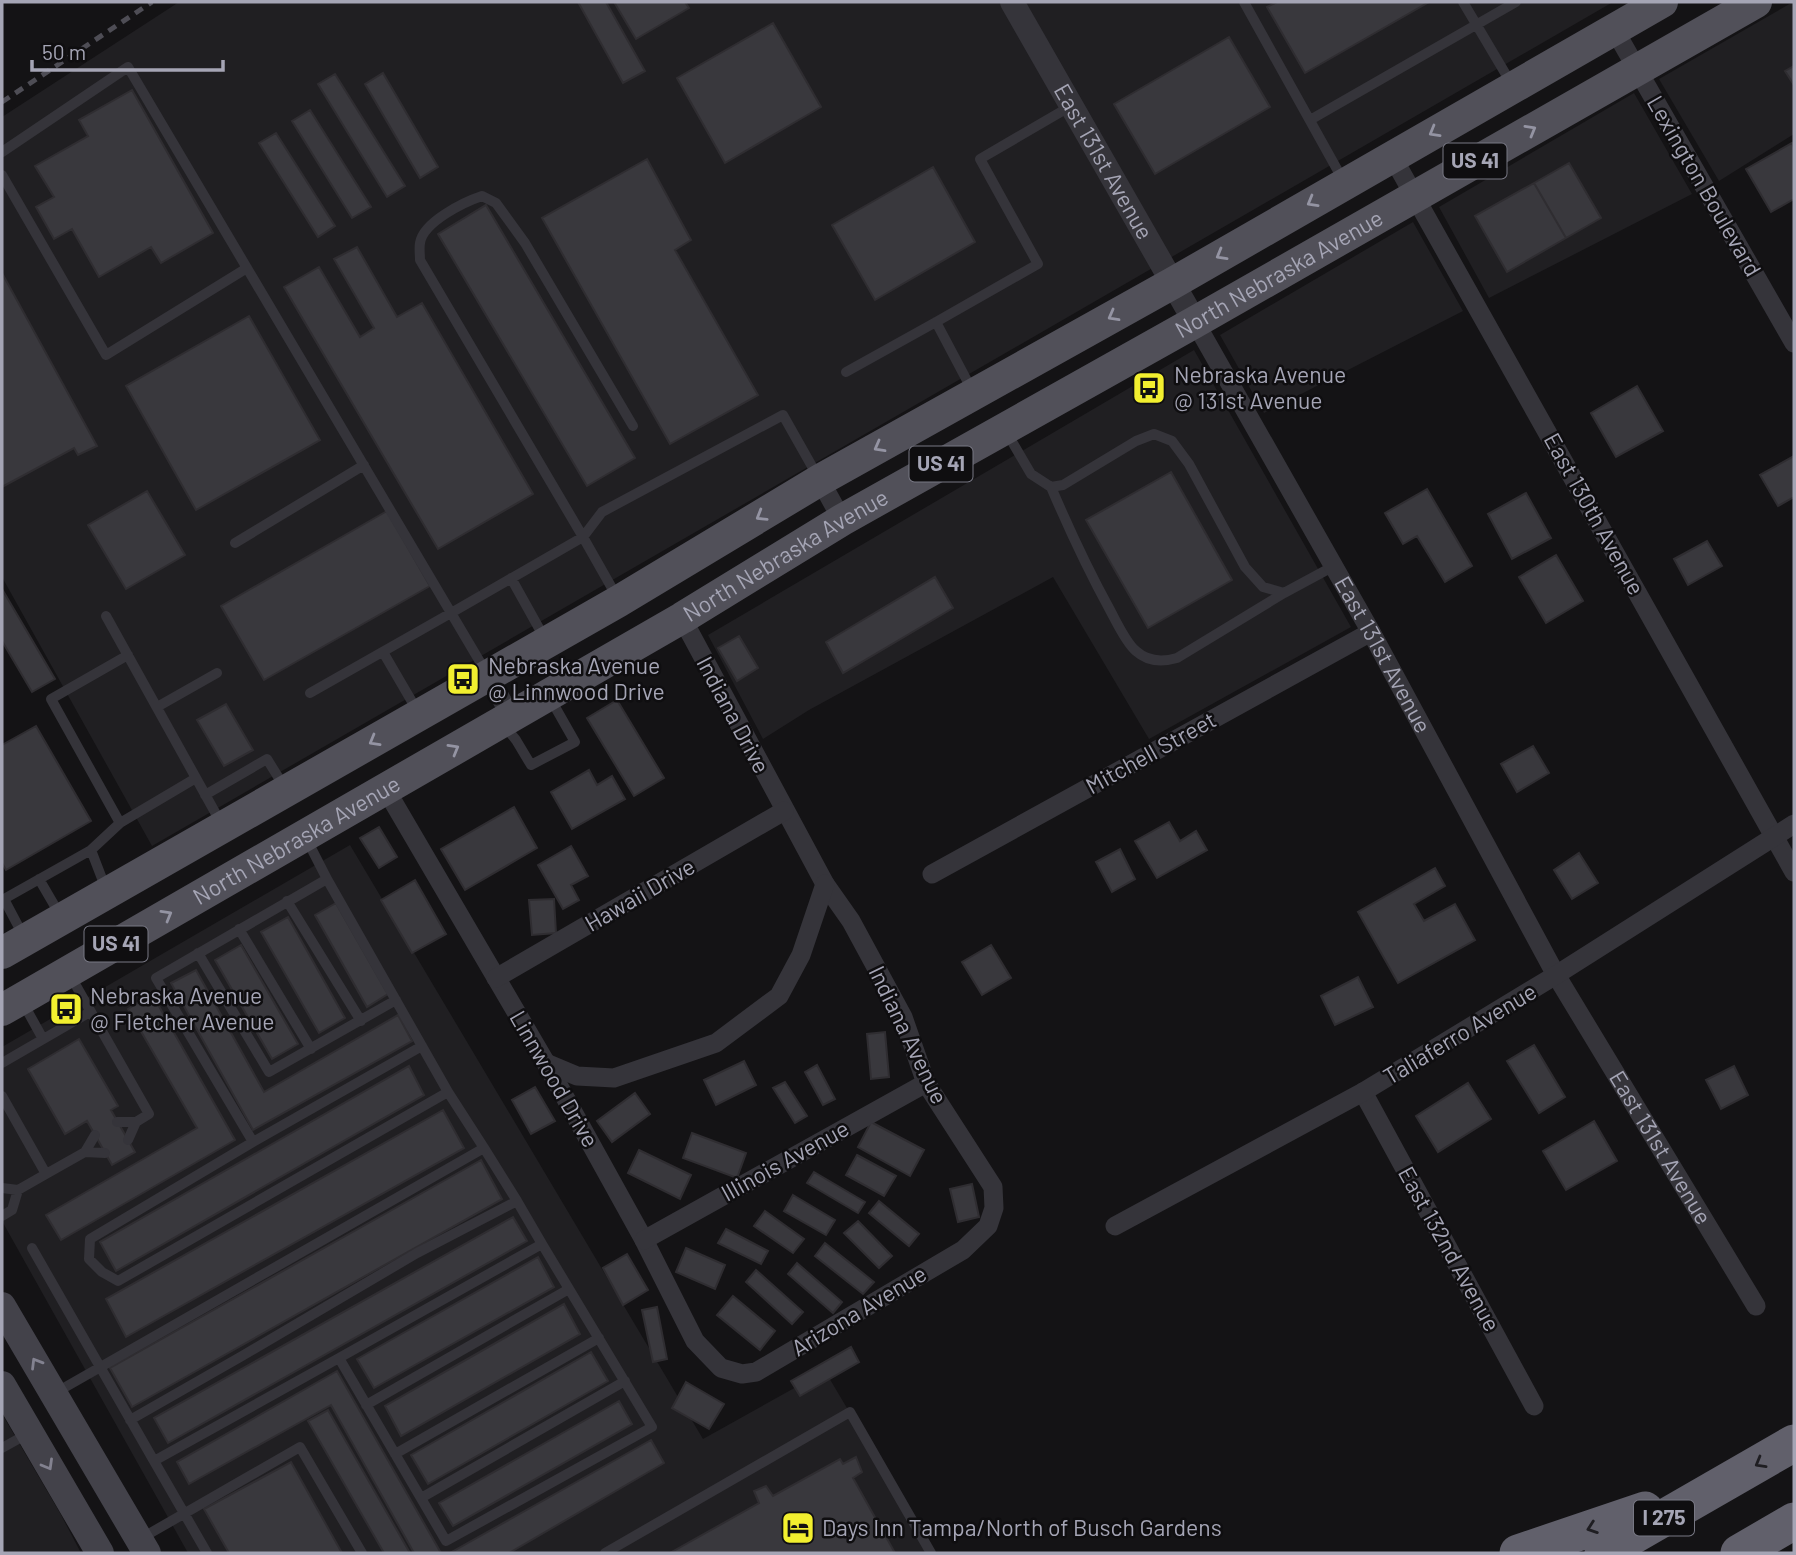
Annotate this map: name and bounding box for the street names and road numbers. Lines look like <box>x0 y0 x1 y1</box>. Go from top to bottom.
street label: East 131st Avenue <box>1049 78 1160 244</box>
street label: Lexington Boulevard <box>1642 90 1768 281</box>
road number: US 41 <box>1444 144 1506 178</box>
street label: North Nebraska Avenue <box>1170 203 1387 343</box>
street label: East 130th Avenue <box>1539 428 1651 599</box>
road number: US 41 <box>909 447 972 482</box>
street label: North Nebraska Avenue <box>677 482 893 627</box>
street label: East 131st Avenue <box>1329 571 1438 738</box>
street label: Indiana Drive <box>691 651 776 778</box>
street label: Mitchell Street <box>1080 705 1221 799</box>
street label: North Nebraska Avenue <box>187 769 405 910</box>
street label: Hawaii Drive <box>580 851 699 937</box>
road number: US 41 <box>85 926 148 962</box>
street label: Indiana Avenue <box>863 961 954 1108</box>
street label: Taliaferro Avenue <box>1378 976 1541 1090</box>
street label: Linnwood Drive <box>504 1005 605 1152</box>
street label: East 131st Avenue <box>1604 1065 1718 1229</box>
street label: Illinois Avenue <box>716 1114 853 1207</box>
street label: East 132nd Avenue <box>1393 1161 1507 1336</box>
street label: Arizona Avenue <box>786 1259 931 1361</box>
road number: I 275 <box>1634 1500 1694 1536</box>

